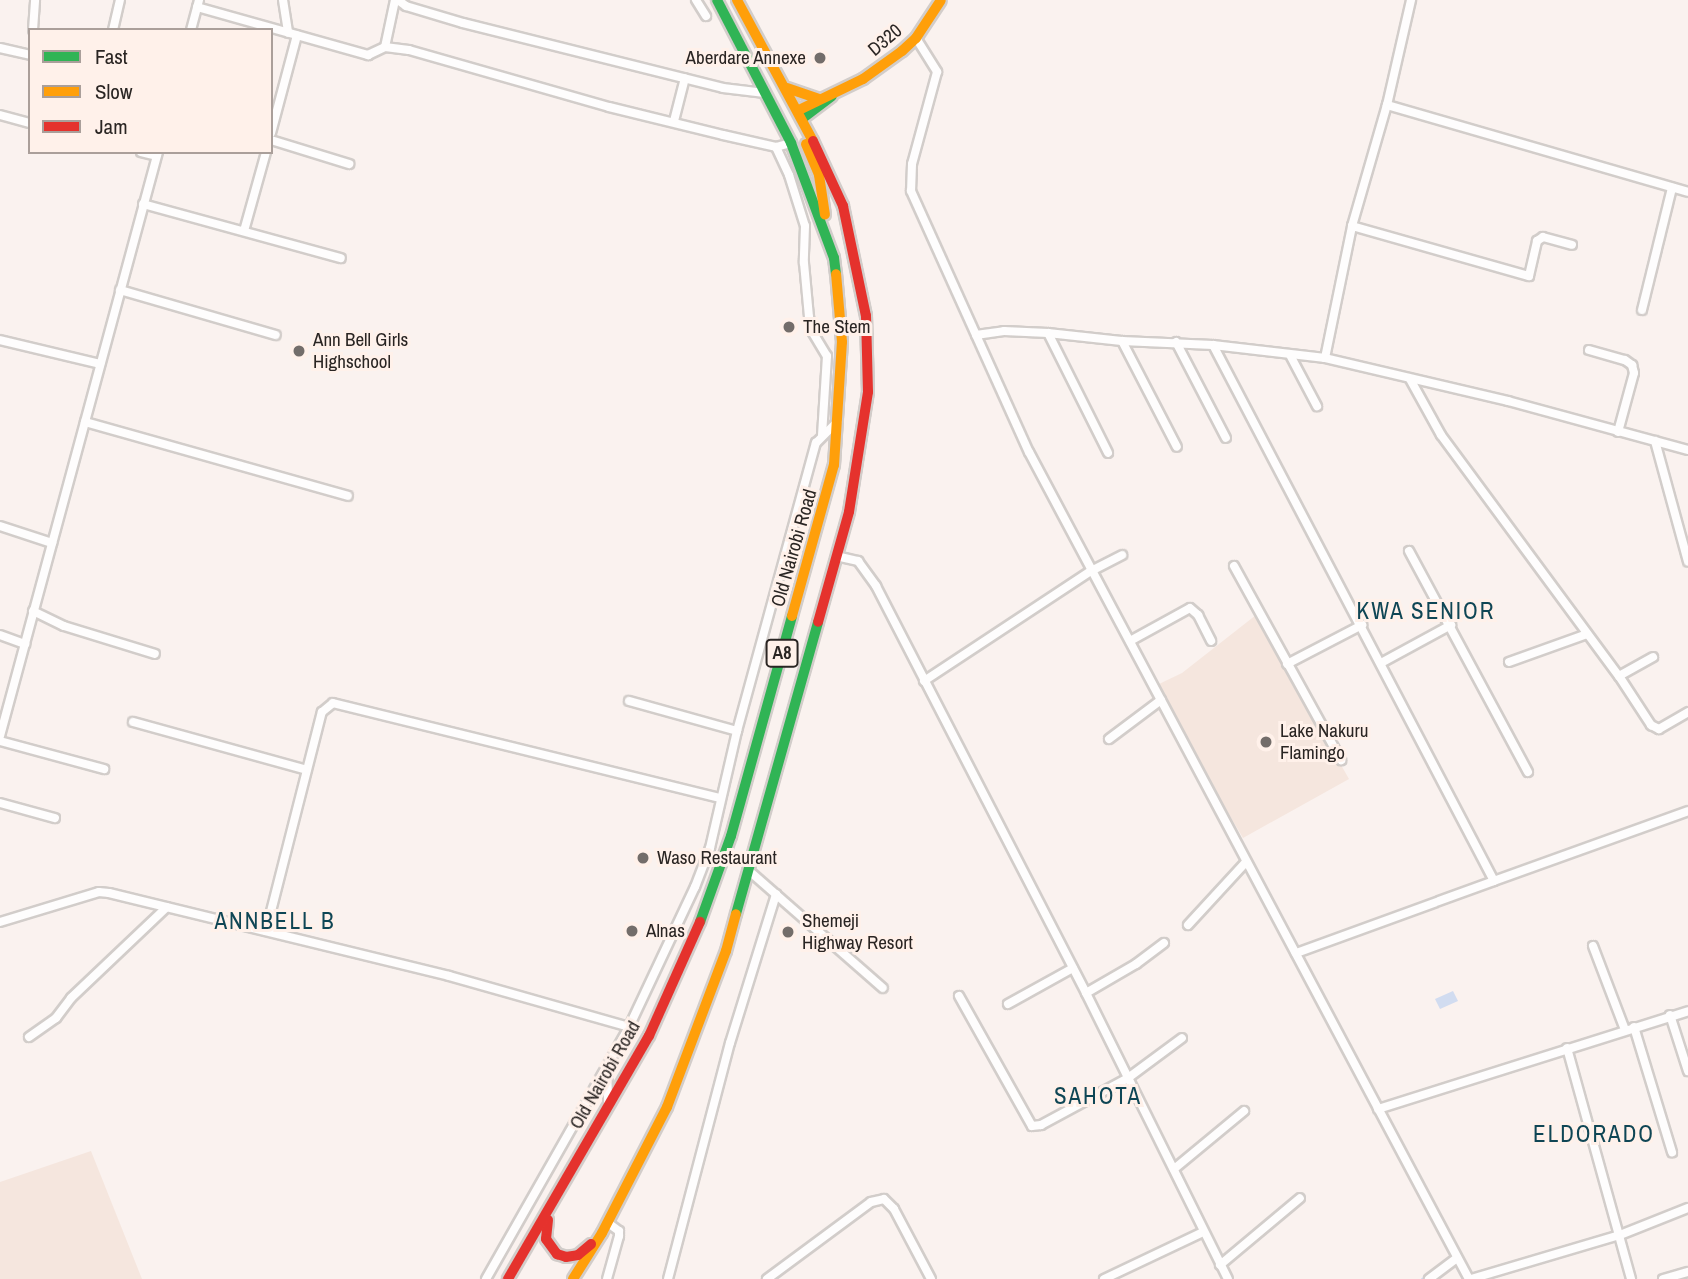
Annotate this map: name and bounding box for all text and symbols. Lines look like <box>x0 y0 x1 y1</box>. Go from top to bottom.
street label: D320 <box>863 19 907 61</box>
legend <box>28 28 273 154</box>
text: Fast <box>95 42 128 71</box>
place label: Aberdare Annexe <box>685 47 806 69</box>
marker: Aberdare Annexe <box>812 50 828 66</box>
text: Slow <box>95 77 132 106</box>
text: Jam <box>95 112 128 141</box>
place label: The Stem <box>803 316 871 338</box>
marker: The Stem <box>781 319 797 335</box>
place label: Ann Bell Girls Highschool <box>313 329 408 373</box>
marker: Ann Bell Girls Highschool <box>291 343 307 359</box>
street label: Old Nairobi Road <box>766 487 822 609</box>
district label: KWA SENIOR <box>1357 597 1495 625</box>
road number: A8 <box>764 638 800 668</box>
place label: Lake Nakuru Flamingo <box>1280 720 1368 764</box>
marker: Lake Nakuru Flamingo <box>1258 734 1274 750</box>
place label: Waso Restaurant <box>657 847 777 869</box>
marker: Waso Restaurant <box>635 850 651 866</box>
district label: ANNBELL B <box>215 907 335 935</box>
place label: Shemeji Highway Resort <box>802 910 913 954</box>
place label: Alnas <box>646 920 685 942</box>
marker: Alnas <box>624 923 640 939</box>
marker: Shemeji Highway Resort <box>780 924 796 940</box>
street label: Old Nairobi Road <box>565 1017 645 1133</box>
district label: SAHOTA <box>1055 1082 1141 1110</box>
district label: ELDORADO <box>1534 1120 1654 1148</box>

